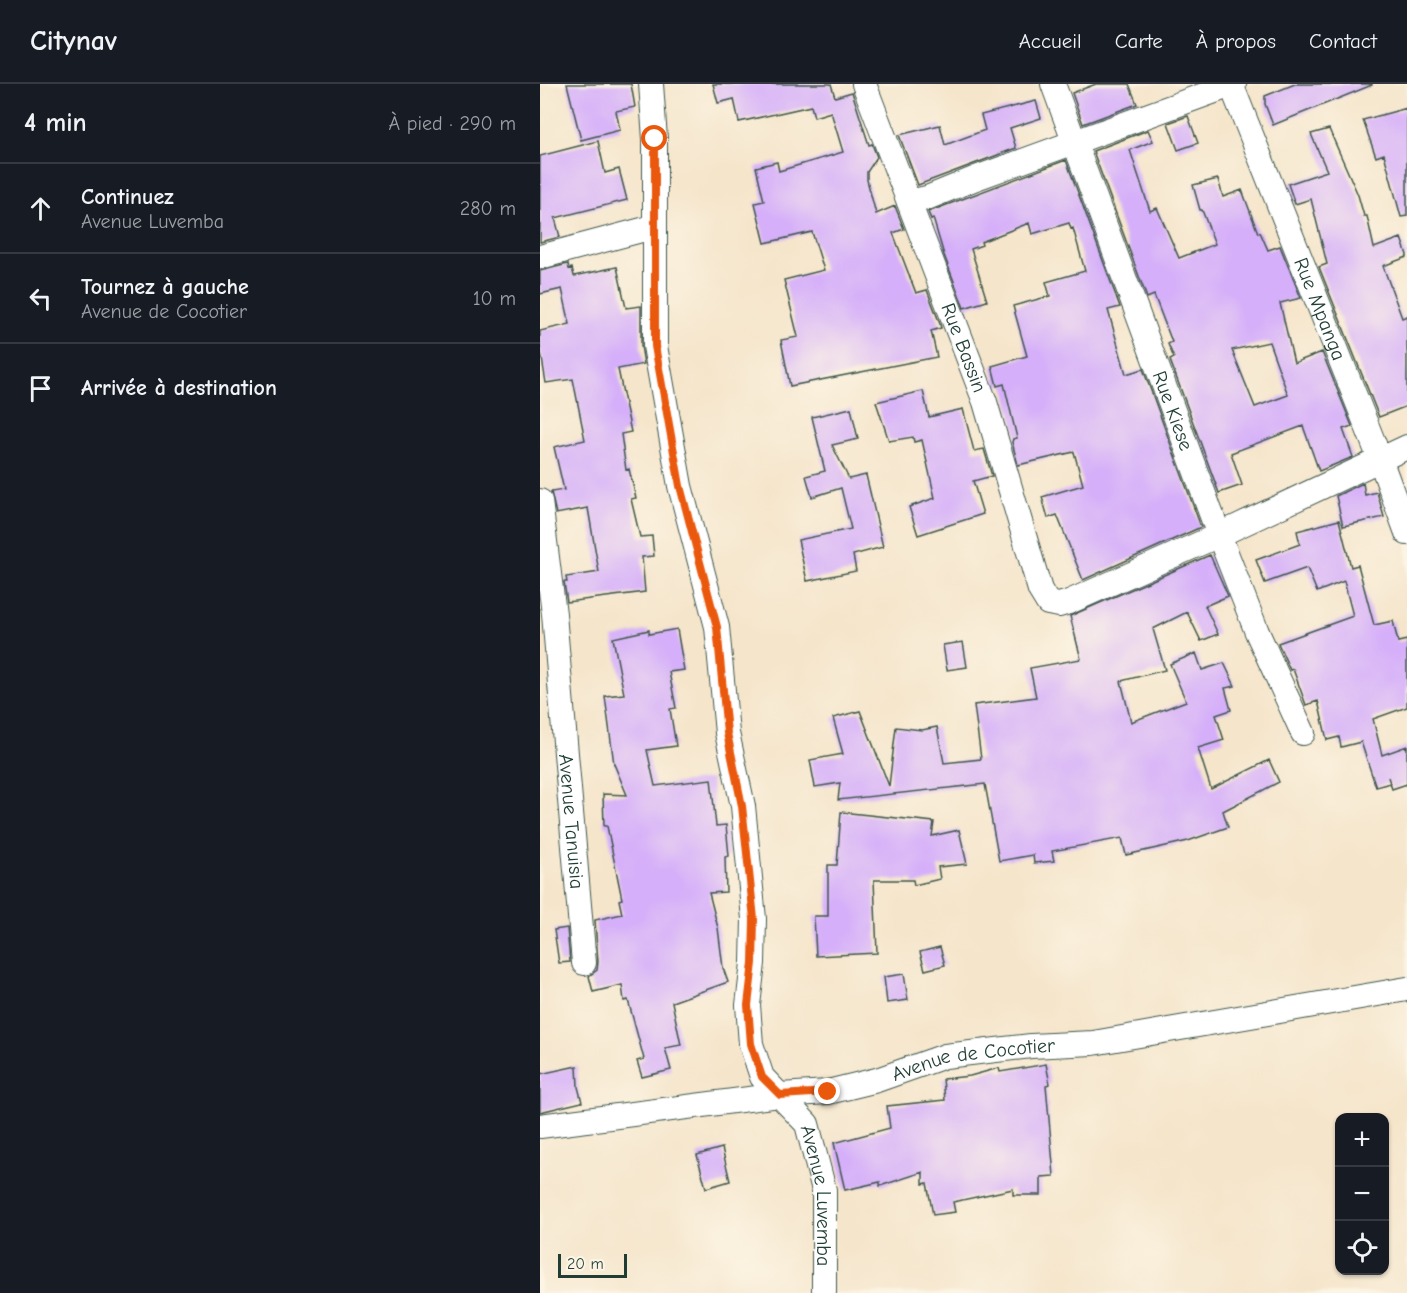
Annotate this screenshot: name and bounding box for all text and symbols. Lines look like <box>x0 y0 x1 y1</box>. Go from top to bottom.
text: Citynav <box>30 25 117 57</box>
text: Accueil <box>1019 29 1082 53</box>
text: Carte <box>1115 29 1163 53</box>
text: À propos <box>1196 29 1276 53</box>
text: Contact <box>1309 29 1377 53</box>
text: 4 min <box>24 108 87 138</box>
text: À pied · 290 m <box>389 112 516 135</box>
route start <box>641 125 667 151</box>
text: Continuez <box>81 184 174 210</box>
icon: ahead <box>24 192 57 225</box>
text: 280 m <box>460 197 516 220</box>
text: Avenue Luvemba <box>81 210 224 233</box>
street label: Rue Mpanga <box>1289 254 1351 364</box>
text: Tournez à gauche <box>81 274 249 300</box>
icon: left <box>24 282 57 315</box>
text: 10 m <box>473 287 516 310</box>
text: Avenue de Cocotier <box>81 300 247 323</box>
street label: Rue Bassin <box>936 300 991 396</box>
street label: Rue Kiese <box>1148 368 1198 454</box>
icon: arrive <box>24 372 57 405</box>
text: Arrivée à destination <box>81 375 277 401</box>
street label: Avenue Tanuisia <box>554 753 589 890</box>
street label: Avenue de Cocotier <box>889 1034 1055 1086</box>
route end <box>814 1078 840 1104</box>
map controls <box>1335 1113 1389 1275</box>
button: + <box>1335 1113 1389 1167</box>
street label: Avenue Luvemba <box>796 1122 835 1266</box>
button: − <box>1335 1167 1389 1221</box>
button: locate <box>1335 1221 1389 1275</box>
scale bar <box>558 1251 627 1278</box>
text: 20 m <box>567 1255 604 1273</box>

